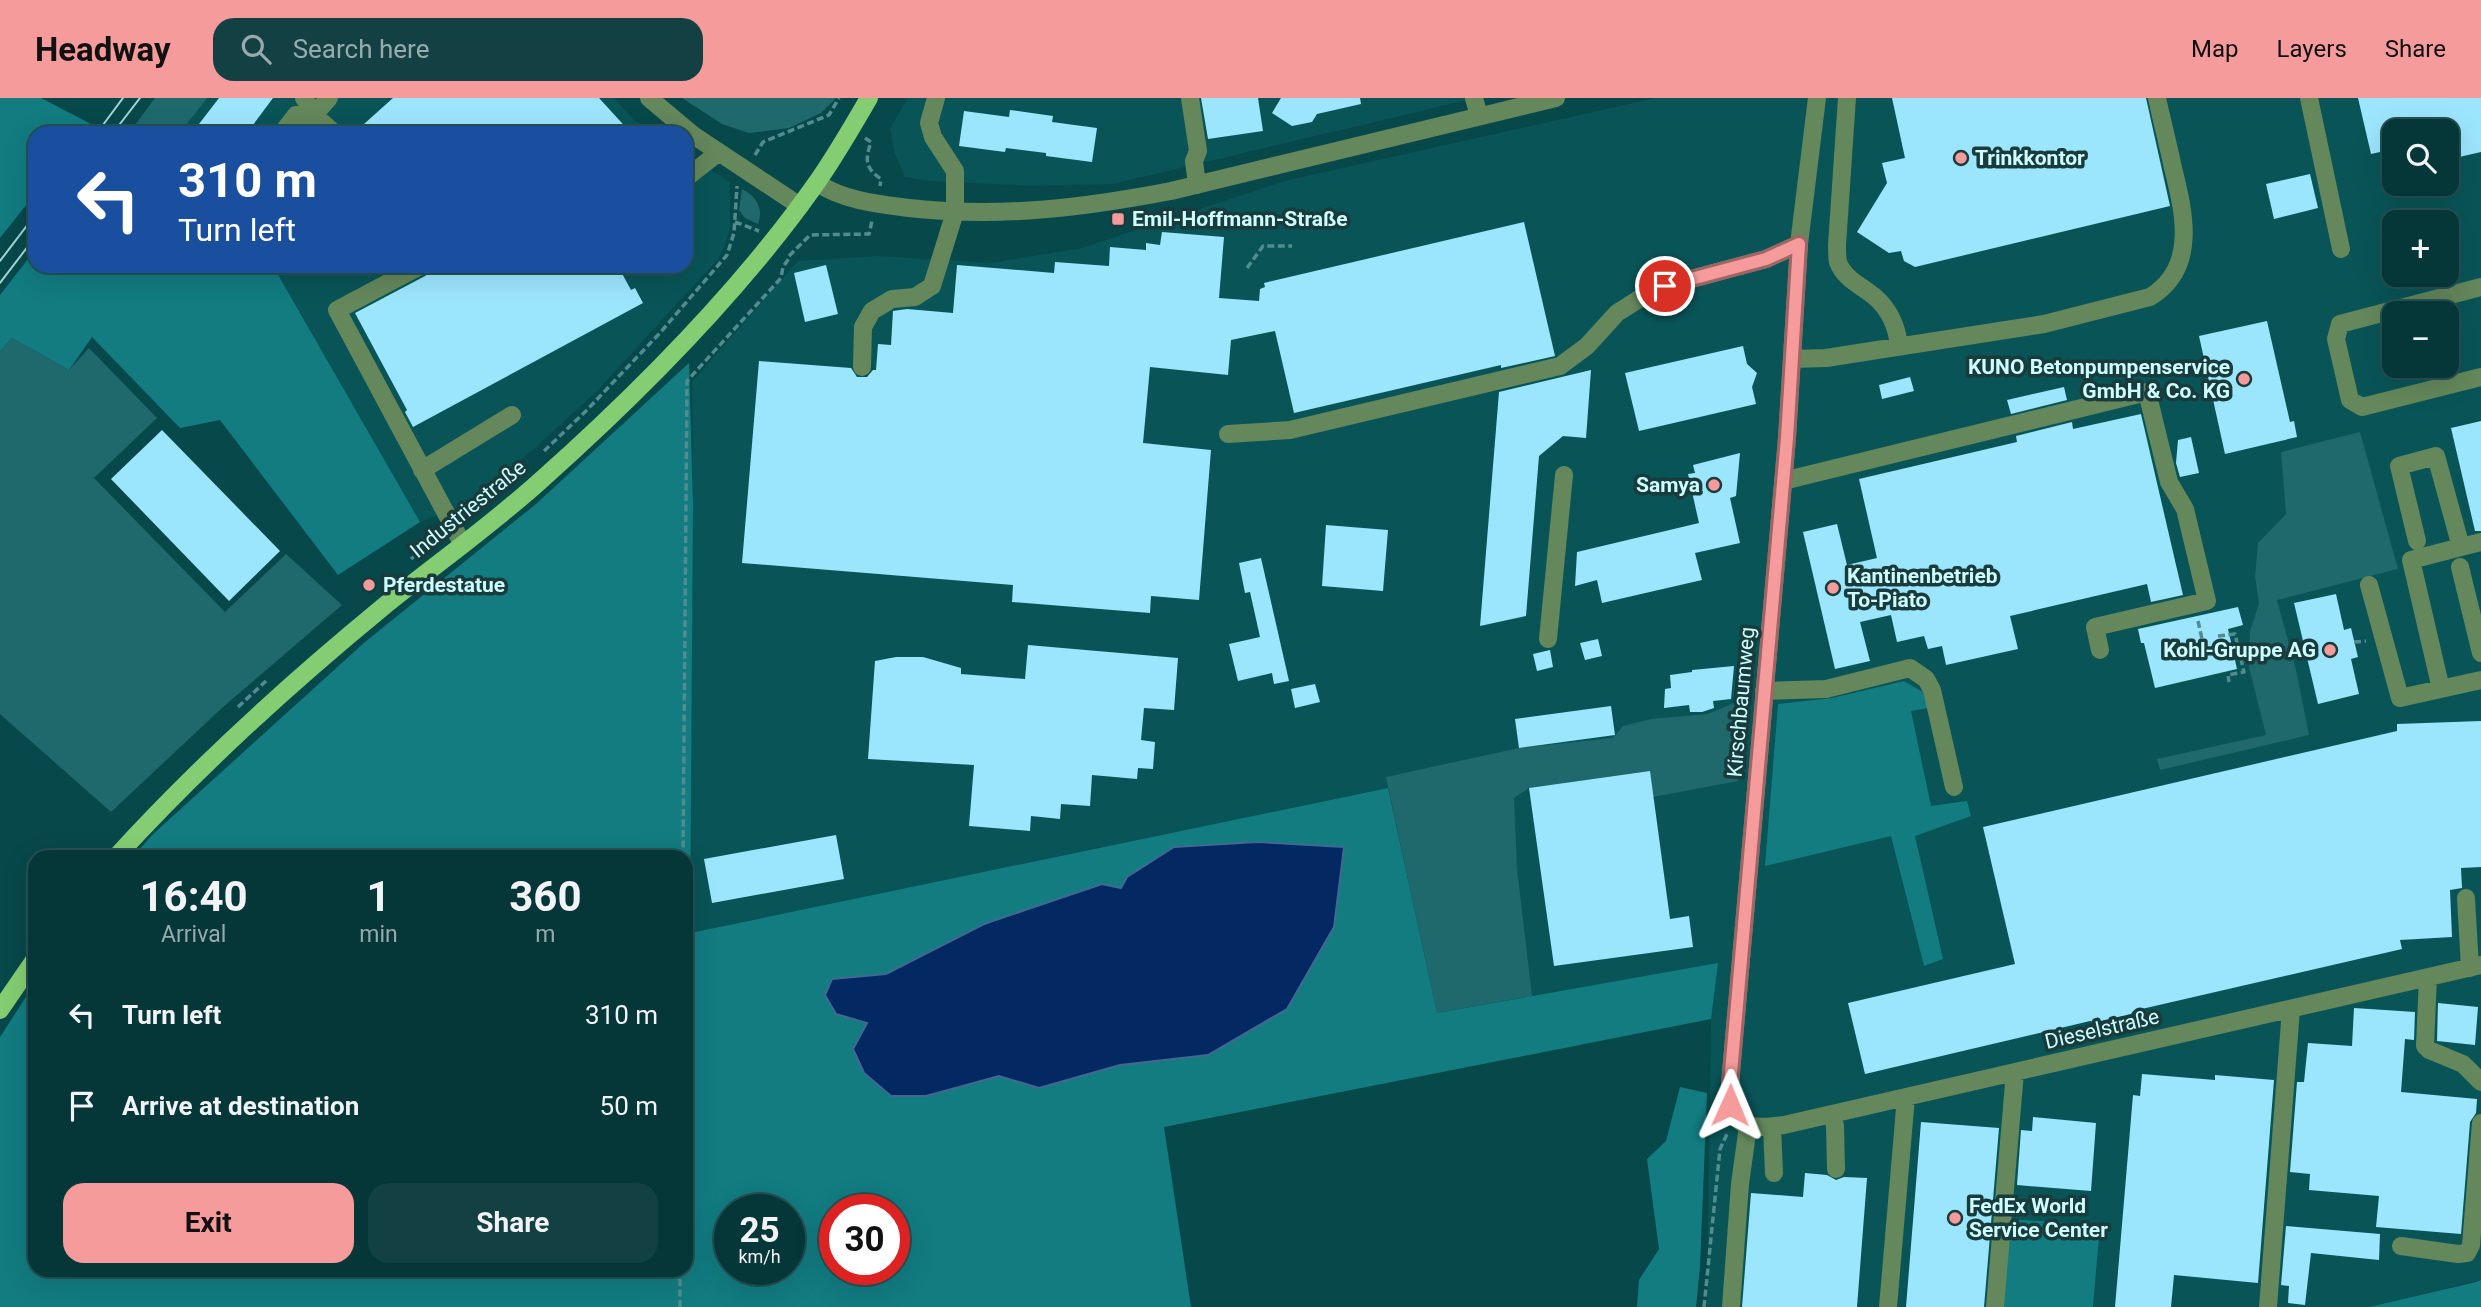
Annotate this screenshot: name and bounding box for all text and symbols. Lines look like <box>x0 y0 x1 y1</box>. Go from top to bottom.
search box <box>213 18 703 81</box>
text: Headway <box>35 30 171 69</box>
icon: search <box>237 30 275 68</box>
text: Search here <box>293 34 429 64</box>
text: Map <box>2191 35 2239 63</box>
text: Layers <box>2277 35 2347 63</box>
text: Share <box>2385 35 2446 63</box>
map controls <box>2382 119 2459 378</box>
button: search <box>2382 119 2459 196</box>
place label: Trinkkontor <box>1975 146 2085 170</box>
marker: Trinkkontor <box>1953 150 1969 166</box>
text: 310 m <box>178 152 317 209</box>
icon: left <box>63 154 154 245</box>
place label: Emil-Hoffmann-Straße <box>1132 207 1348 231</box>
button: + <box>2382 210 2459 287</box>
text: Turn left <box>178 211 296 249</box>
marker: Emil-Hoffmann-Straße <box>1110 211 1126 227</box>
pin <box>1635 256 1695 316</box>
icon: arrive <box>1646 267 1684 305</box>
button: − <box>2382 301 2459 378</box>
place label: KUNO Betonpumpenservice GmbH & Co. KG <box>1968 355 2230 403</box>
marker: KUNO Betonpumpenservice GmbH & Co. KG <box>2236 371 2252 387</box>
street label: Industriestraße <box>406 455 530 563</box>
place label: Samya <box>1636 473 1700 497</box>
marker: Samya <box>1706 477 1722 493</box>
place label: Kantinenbetrieb To-Piato <box>1847 564 1998 612</box>
place label: Pferdestatue <box>383 573 505 597</box>
marker: Pferdestatue <box>361 577 377 593</box>
marker: Kantinenbetrieb To-Piato <box>1825 580 1841 596</box>
street label: Kirschbaumweg <box>1722 626 1760 778</box>
place label: Kohl-Gruppe AG <box>2163 638 2316 662</box>
marker: Kohl-Gruppe AG <box>2322 642 2338 658</box>
text: 16:40 <box>140 872 248 921</box>
text: 1 <box>366 872 391 921</box>
text: 360 <box>509 872 582 921</box>
text: Arrival <box>161 921 226 948</box>
text: min <box>359 921 398 948</box>
text: m <box>535 921 555 948</box>
icon: left <box>63 996 101 1034</box>
text: Turn left <box>122 1000 221 1030</box>
text: 310 m <box>585 1000 658 1030</box>
street label: Dieselstraße <box>2043 1004 2161 1054</box>
position arrow <box>1693 1068 1767 1142</box>
icon: arrive <box>63 1087 101 1125</box>
text: Arrive at destination <box>122 1091 359 1121</box>
text: 50 m <box>600 1091 658 1121</box>
button: Exit <box>63 1183 354 1263</box>
button: Share <box>368 1183 658 1263</box>
speed limit sign: 30 <box>819 1194 910 1285</box>
place label: FedEx World Service Center <box>1969 1194 2108 1242</box>
text: 25 <box>739 1210 780 1251</box>
marker: FedEx World Service Center <box>1947 1210 1963 1226</box>
text: km/h <box>738 1246 781 1267</box>

